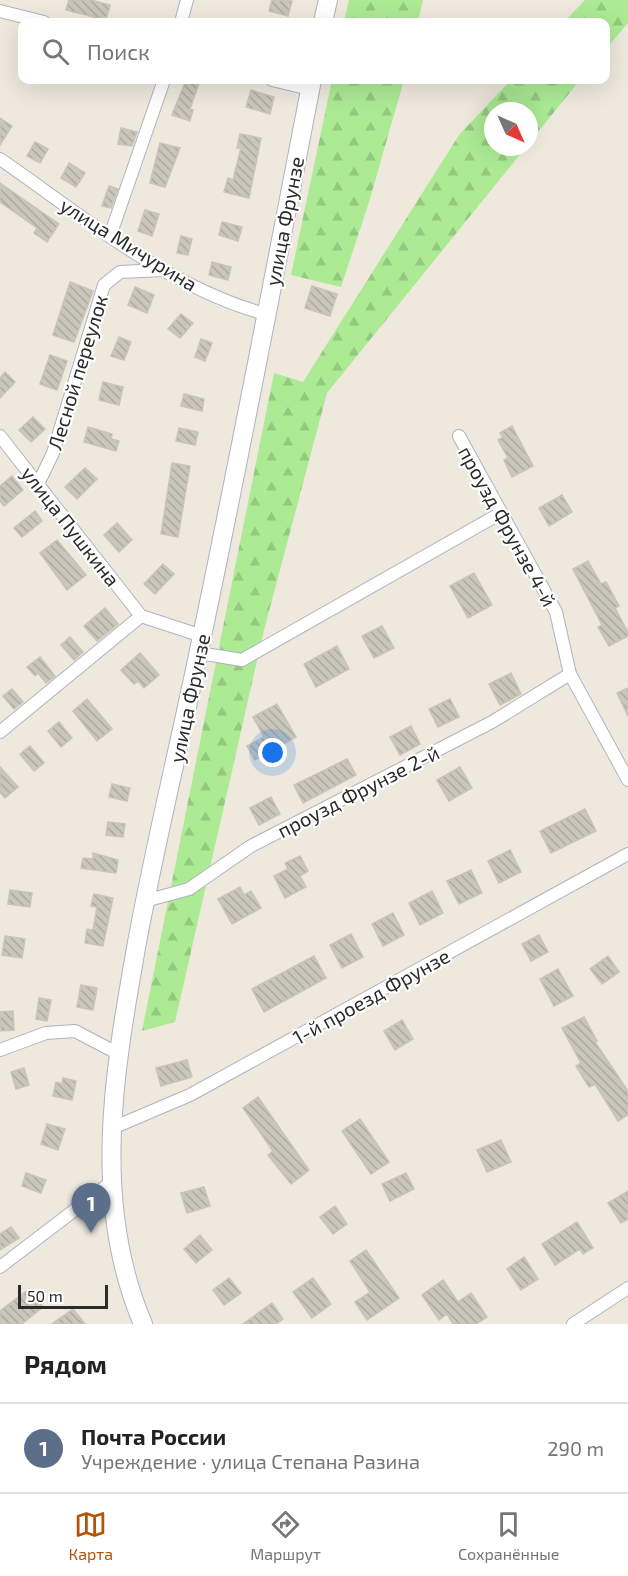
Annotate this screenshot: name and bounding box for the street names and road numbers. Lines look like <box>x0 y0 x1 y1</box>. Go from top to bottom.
street label: улица Фрунзе <box>260 154 309 288</box>
street label: улица Мичурина <box>56 192 202 297</box>
street label: Лесной переулок <box>42 291 113 453</box>
street label: проузд Фрунзе 4-й <box>453 442 562 611</box>
street label: улица Пушкина <box>16 461 125 591</box>
street label: улица Фрунзе <box>164 631 215 765</box>
street label: проузд Фрунзе 2-й <box>273 740 443 843</box>
street label: 1-й проезд Фрунзе <box>288 943 454 1050</box>

